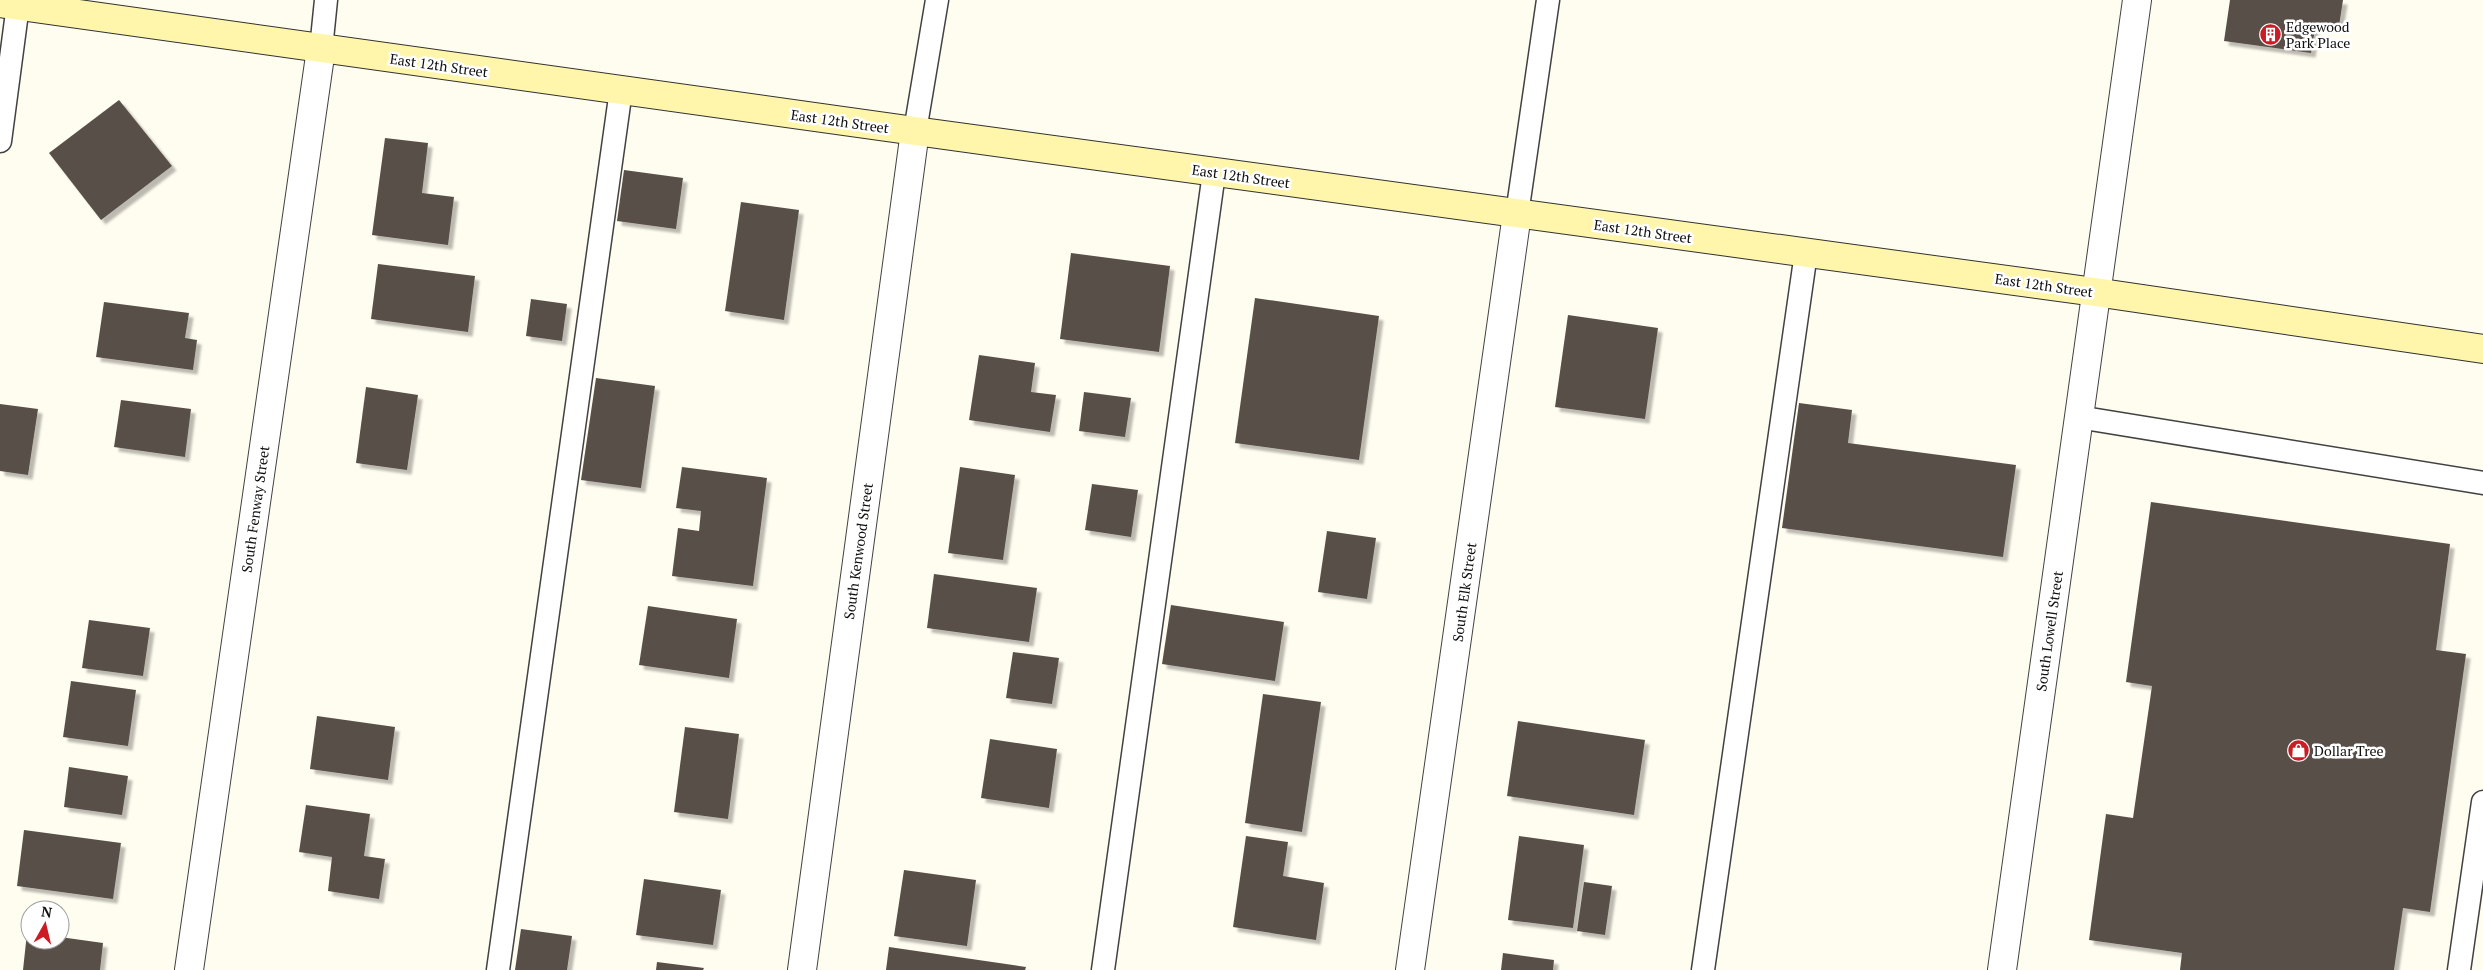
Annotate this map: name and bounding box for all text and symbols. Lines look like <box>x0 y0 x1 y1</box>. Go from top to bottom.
place label: Edgewood Park Place <box>2286 17 2350 52</box>
building icon: Edgewood Park Place <box>2258 22 2282 46</box>
street label: East 12th Street <box>389 49 490 81</box>
street label: East 12th Street <box>790 105 891 137</box>
street label: East 12th Street <box>1191 160 1292 192</box>
street label: East 12th Street <box>1593 215 1694 247</box>
street label: East 12th Street <box>1994 269 2095 301</box>
street label: South Fenway Street <box>237 443 273 574</box>
street label: South Kenwood Street <box>839 481 877 621</box>
street label: South Elk Street <box>1448 540 1481 643</box>
street label: South Lowell Street <box>2031 569 2067 693</box>
shop icon: Dollar Tree <box>2286 738 2310 762</box>
place label: Dollar Tree <box>2314 741 2384 760</box>
north arrow <box>20 900 70 950</box>
text: N <box>40 901 54 922</box>

